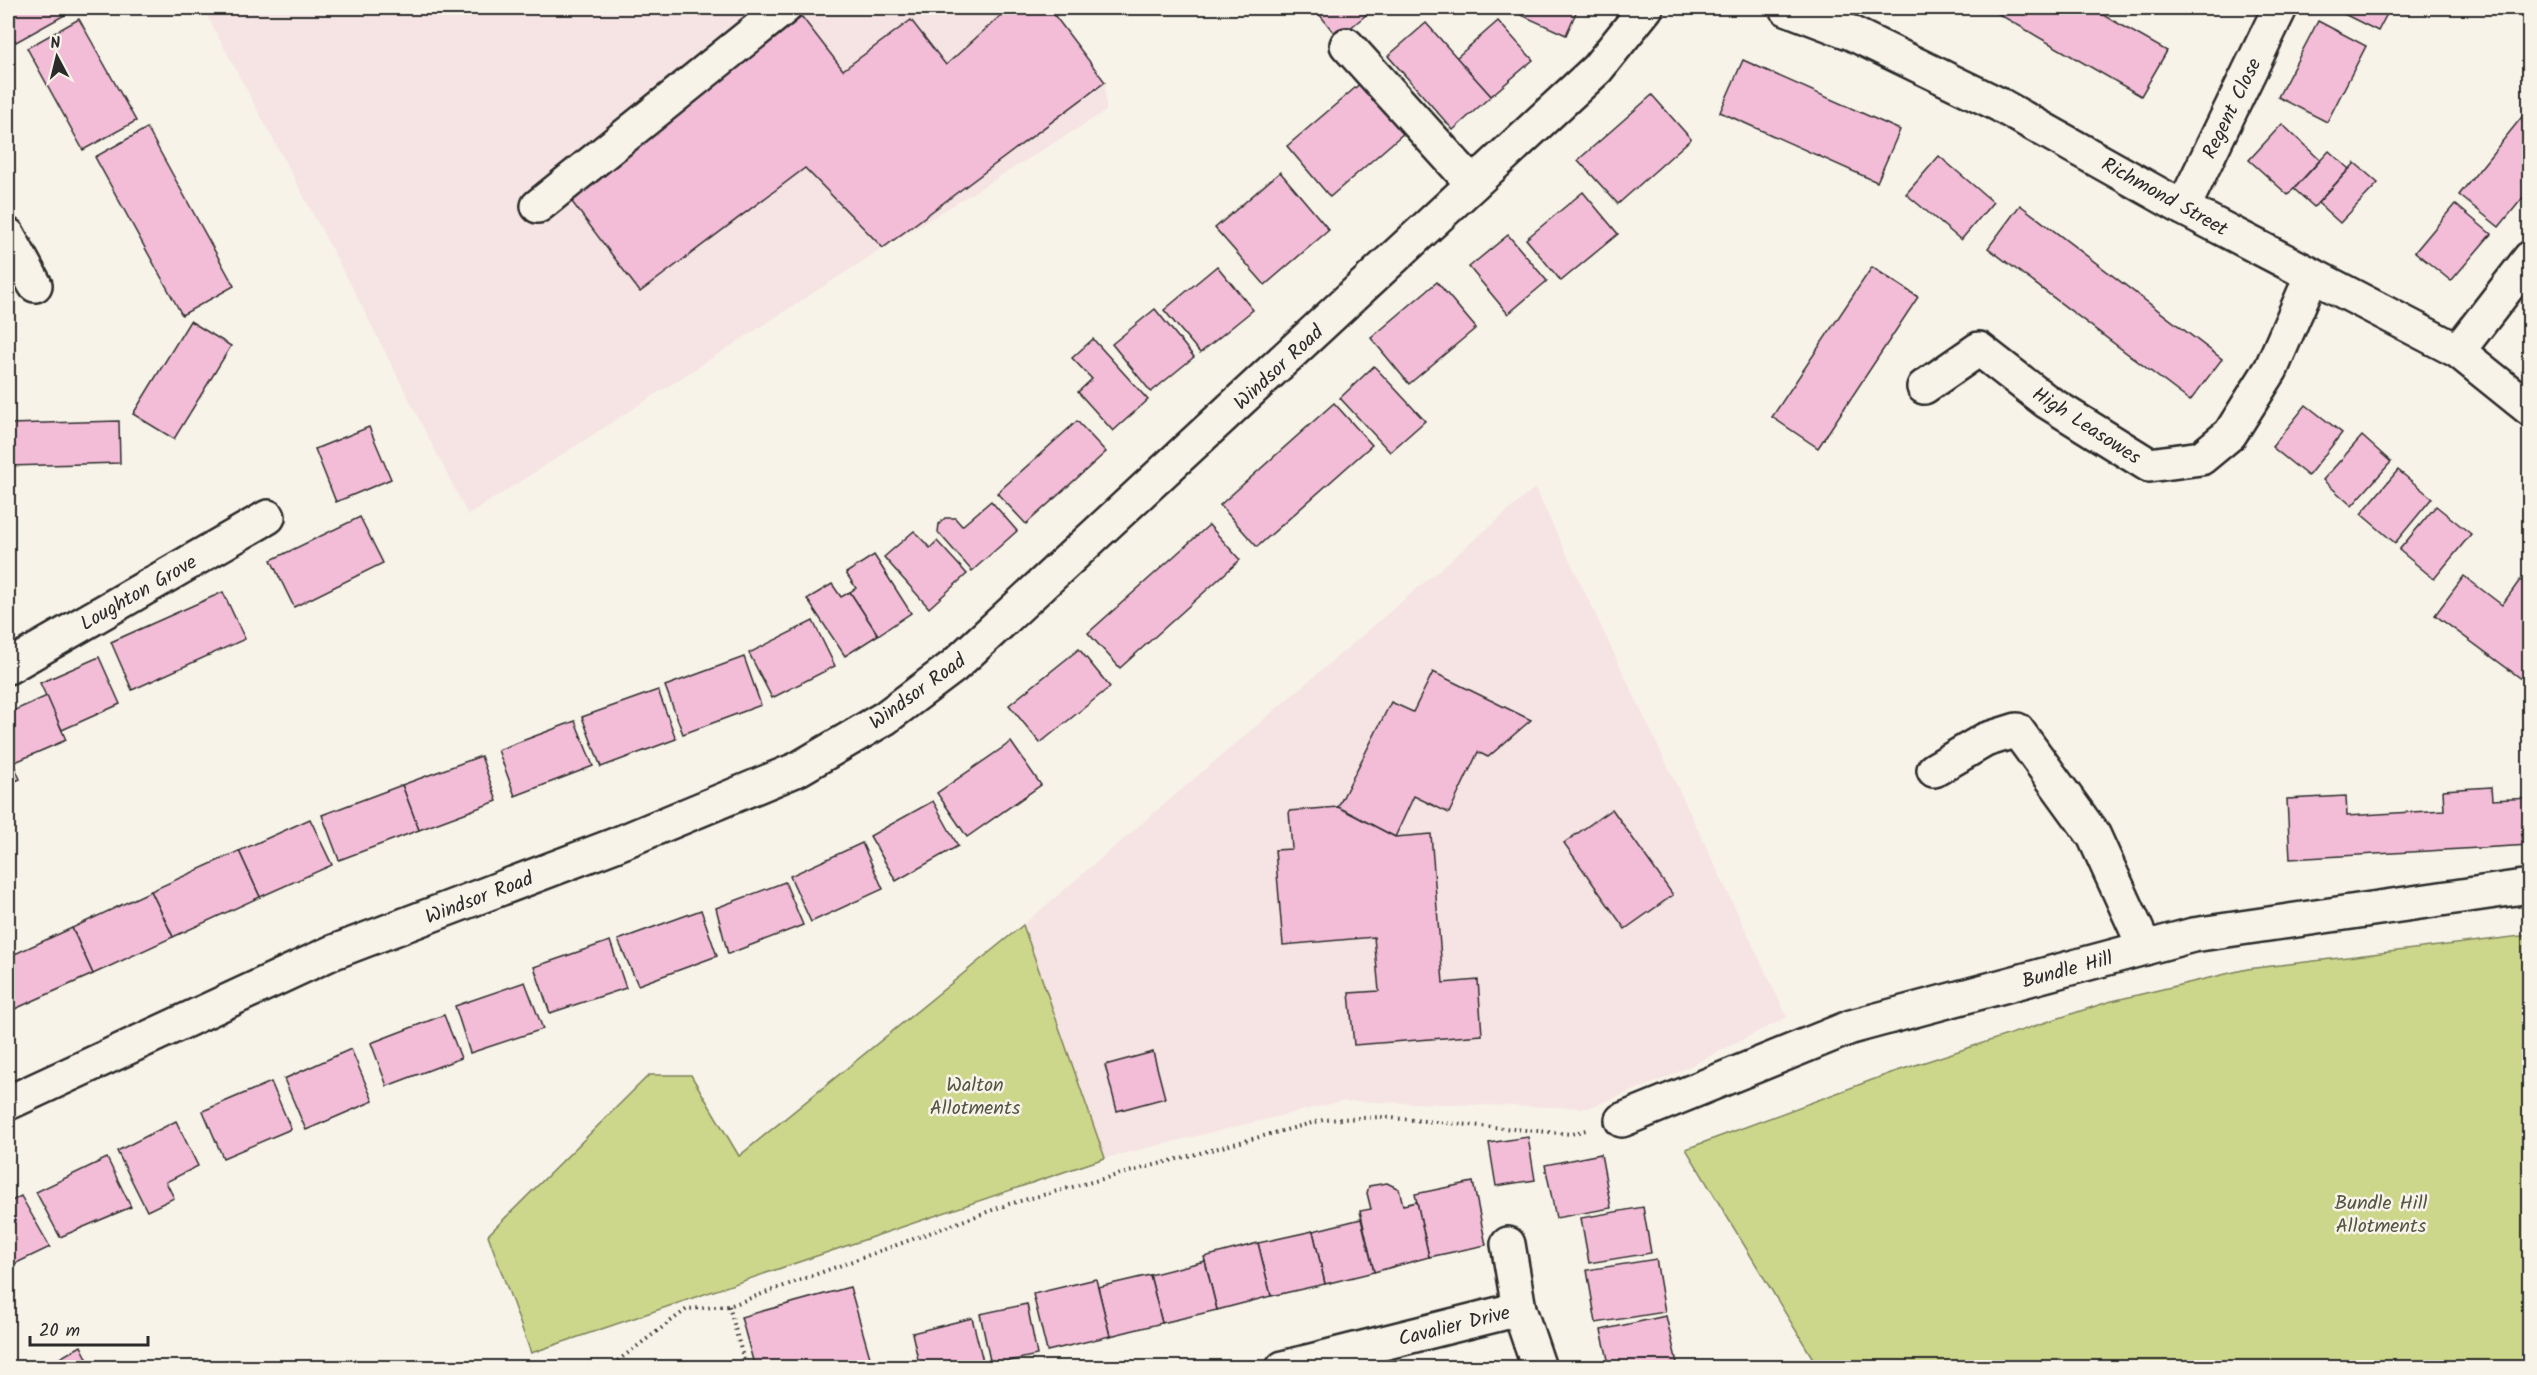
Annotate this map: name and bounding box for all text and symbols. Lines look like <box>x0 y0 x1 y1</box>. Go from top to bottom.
north arrow <box>27 27 87 87</box>
text: N <box>49 31 62 57</box>
street label: Regent Close <box>2195 53 2271 165</box>
street label: Richmond Street <box>2095 150 2233 246</box>
street label: Windsor Road <box>1227 317 1332 419</box>
street label: High Leasowes <box>2025 379 2147 474</box>
street label: Loughton Grove <box>74 547 204 640</box>
street label: Windsor Road <box>863 646 974 739</box>
street label: Windsor Road <box>421 863 539 934</box>
street label: Bundle Hill <box>2019 943 2117 998</box>
park label: Walton Allotments <box>930 1070 1021 1125</box>
park label: Bundle Hill Allotments <box>2335 1188 2428 1243</box>
street label: Cavalier Drive <box>1395 1298 1514 1356</box>
scale bar <box>30 1309 148 1347</box>
text: 20 m <box>39 1317 80 1346</box>

